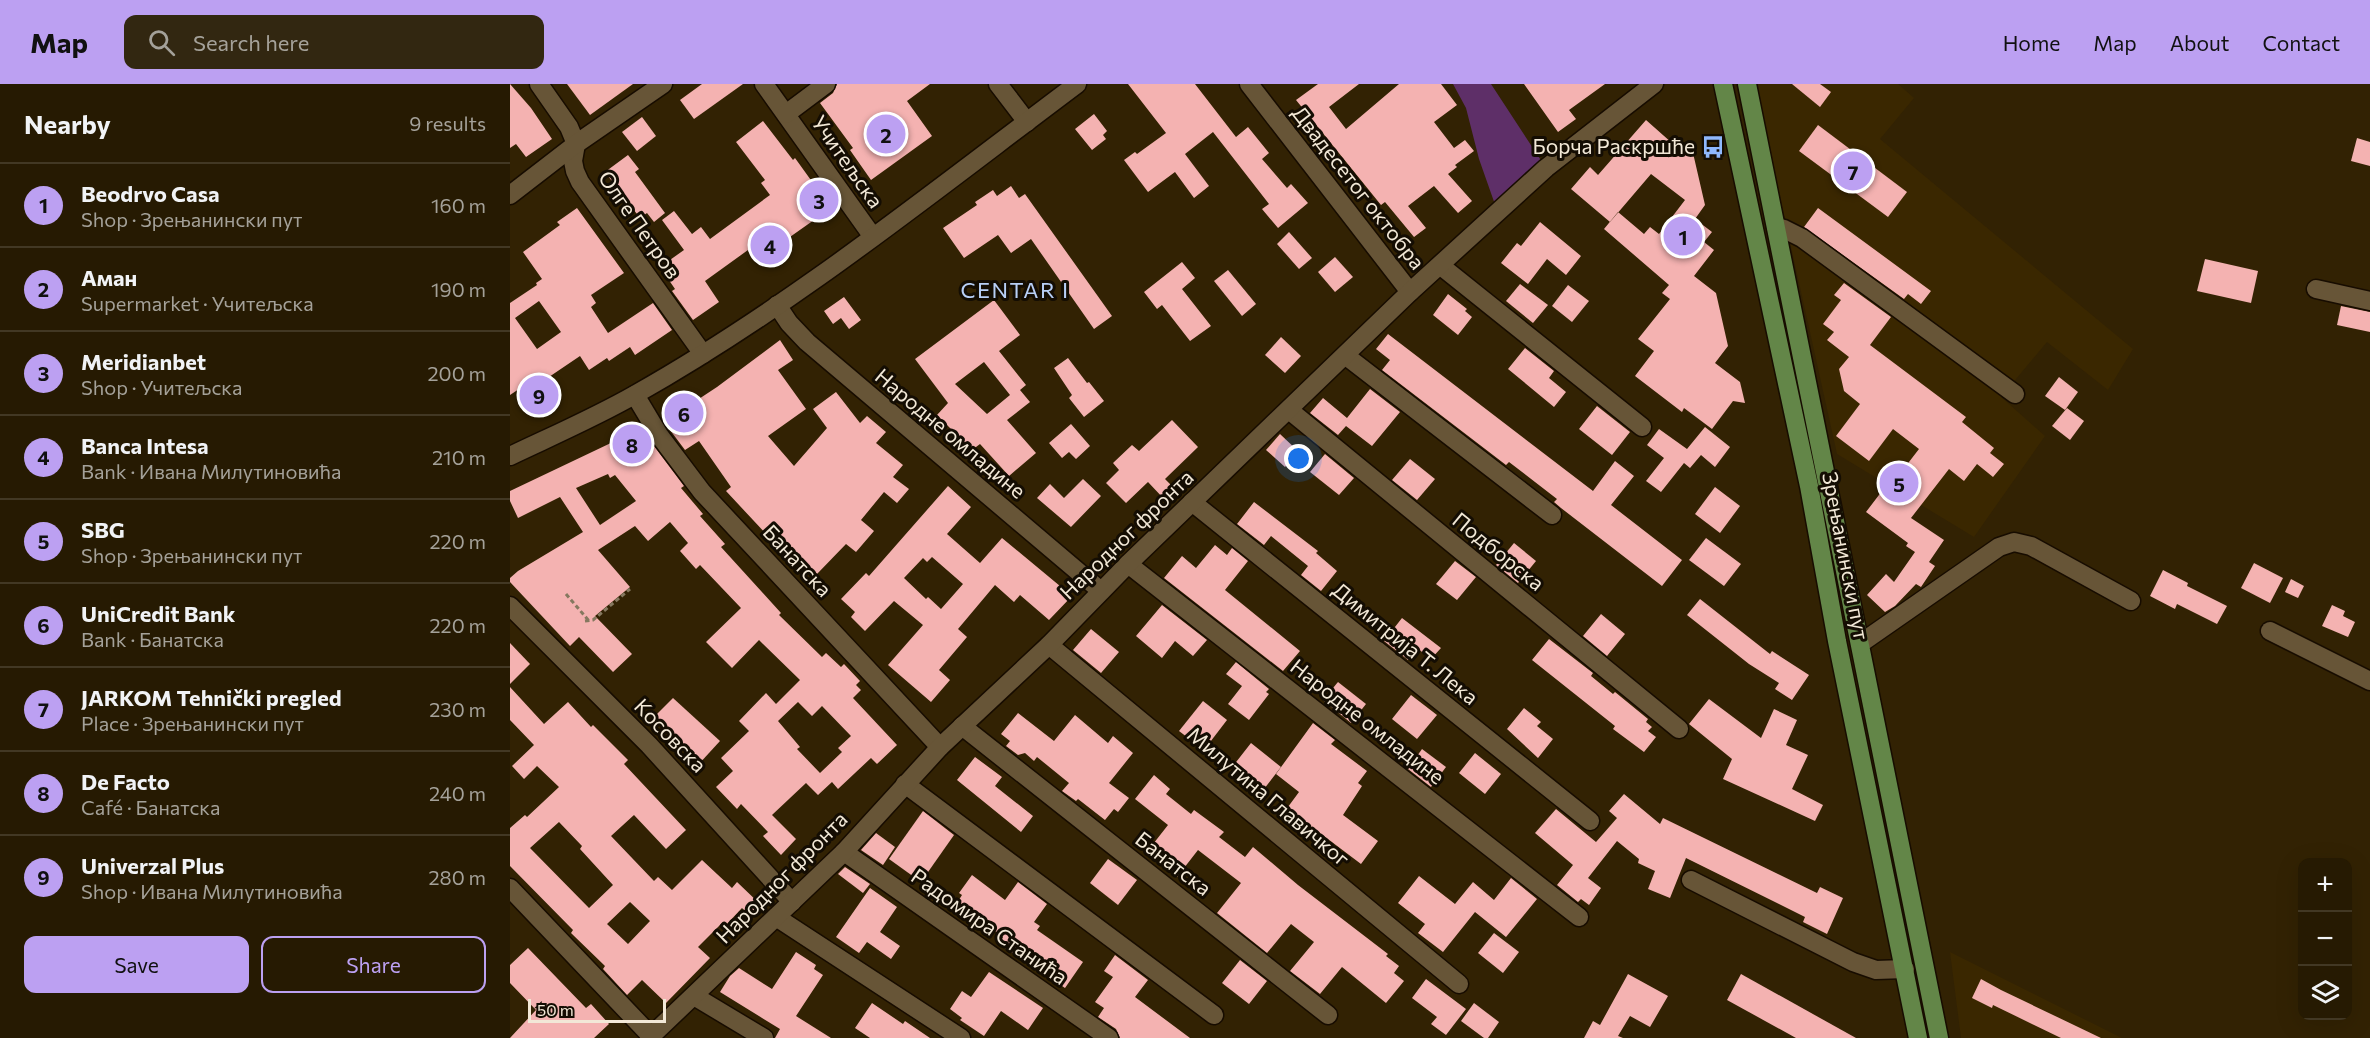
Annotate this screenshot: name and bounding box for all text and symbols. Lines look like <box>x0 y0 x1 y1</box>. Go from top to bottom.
search box <box>124 15 544 69</box>
text: Map <box>30 25 88 59</box>
icon: search <box>145 26 178 59</box>
text: Search here <box>193 29 309 56</box>
text: Home <box>2003 30 2060 55</box>
text: Map <box>2093 30 2137 55</box>
text: About <box>2170 30 2229 55</box>
text: Contact <box>2262 30 2340 55</box>
street label: Двадесетог октобра <box>1288 100 1431 274</box>
text: Nearby <box>24 108 111 139</box>
street label: Учитељска <box>807 110 889 212</box>
text: 9 results <box>409 111 486 135</box>
pin: 2 <box>866 112 905 156</box>
place label: Борча Раскршће <box>1532 133 1695 158</box>
bus stop icon: Борча Раскршће <box>1700 134 1726 160</box>
pin: 7 <box>1834 148 1872 194</box>
street label: Олге Петров <box>594 165 687 283</box>
pin: 3 <box>800 178 838 222</box>
text: Beodrvo Casa <box>81 180 220 207</box>
text: 1 <box>39 193 48 217</box>
text: 160 m <box>431 193 486 217</box>
text: Shop · Зрењанински пут <box>81 207 302 231</box>
pin: 1 <box>1664 214 1702 258</box>
pin: 4 <box>750 222 790 268</box>
text: Аман <box>81 264 137 291</box>
district label: CENTAR I <box>960 276 1070 303</box>
text: 2 <box>38 277 49 301</box>
text: 190 m <box>431 277 486 301</box>
text: Supermarket · Учитељска <box>81 291 314 315</box>
text: Meridianbet <box>81 348 206 375</box>
text: 3 <box>38 361 49 385</box>
text: 200 m <box>428 361 486 385</box>
street label: Народне омладине <box>871 363 1031 503</box>
pin: 9 <box>519 372 558 418</box>
text: Shop · Учитељска <box>81 375 242 399</box>
pin: 6 <box>664 390 704 436</box>
pin: 8 <box>612 422 652 466</box>
text: Banca Intesa <box>81 432 209 459</box>
your location <box>1284 444 1313 473</box>
text: 4 <box>37 445 50 469</box>
text: 210 m <box>432 445 486 469</box>
text: Bank · Ивана Милутиновића <box>81 459 341 483</box>
pin: 5 <box>1880 460 1918 506</box>
street label: Народног фронта <box>1054 464 1198 604</box>
street label: Зрењанински пут <box>1818 470 1875 642</box>
street label: Подборска <box>1448 506 1550 595</box>
text: SBG <box>81 516 125 543</box>
street label: Банатска <box>759 519 838 601</box>
text: 5 <box>38 529 49 553</box>
text: 220 m <box>430 529 486 553</box>
text: Shop · Зрењанински пут <box>81 543 302 567</box>
street label: Димитрија Т. Лека <box>1328 577 1484 709</box>
text: UniCredit Bank <box>81 600 235 627</box>
text: 6 <box>37 613 50 637</box>
text: 220 m <box>430 613 486 637</box>
text: Bank · Банатска <box>81 627 224 651</box>
street label: Народне омладине <box>1286 653 1450 789</box>
text: JARKOM Tehnički pregled <box>81 684 342 711</box>
street label: Косовска <box>630 693 712 777</box>
text: 7 <box>38 697 49 721</box>
text: 230 m <box>429 697 486 721</box>
text: Place · Зрењанински пут <box>81 711 304 735</box>
street label: Милутина Главичког <box>1183 721 1355 871</box>
text: De Facto <box>81 768 170 795</box>
text: 8 <box>37 781 50 805</box>
text: 240 m <box>429 781 486 805</box>
text: Café · Банатска <box>81 795 220 819</box>
street label: Народног фронта <box>710 806 852 948</box>
street label: Банатска <box>1131 826 1217 900</box>
text: Univerzal Plus <box>81 852 224 879</box>
map controls <box>2298 858 2352 1020</box>
button: + <box>2298 858 2352 912</box>
street label: Радомира Станића <box>907 863 1073 989</box>
text: 9 <box>37 865 50 889</box>
text: 280 m <box>428 865 486 889</box>
text: Shop · Ивана Милутиновића <box>81 879 343 903</box>
button: − <box>2298 912 2352 966</box>
button: Save <box>24 936 249 993</box>
button: Share <box>261 936 486 993</box>
button: layers <box>2298 966 2352 1020</box>
scale bar <box>528 996 666 1024</box>
text: 50 m <box>537 1000 574 1019</box>

